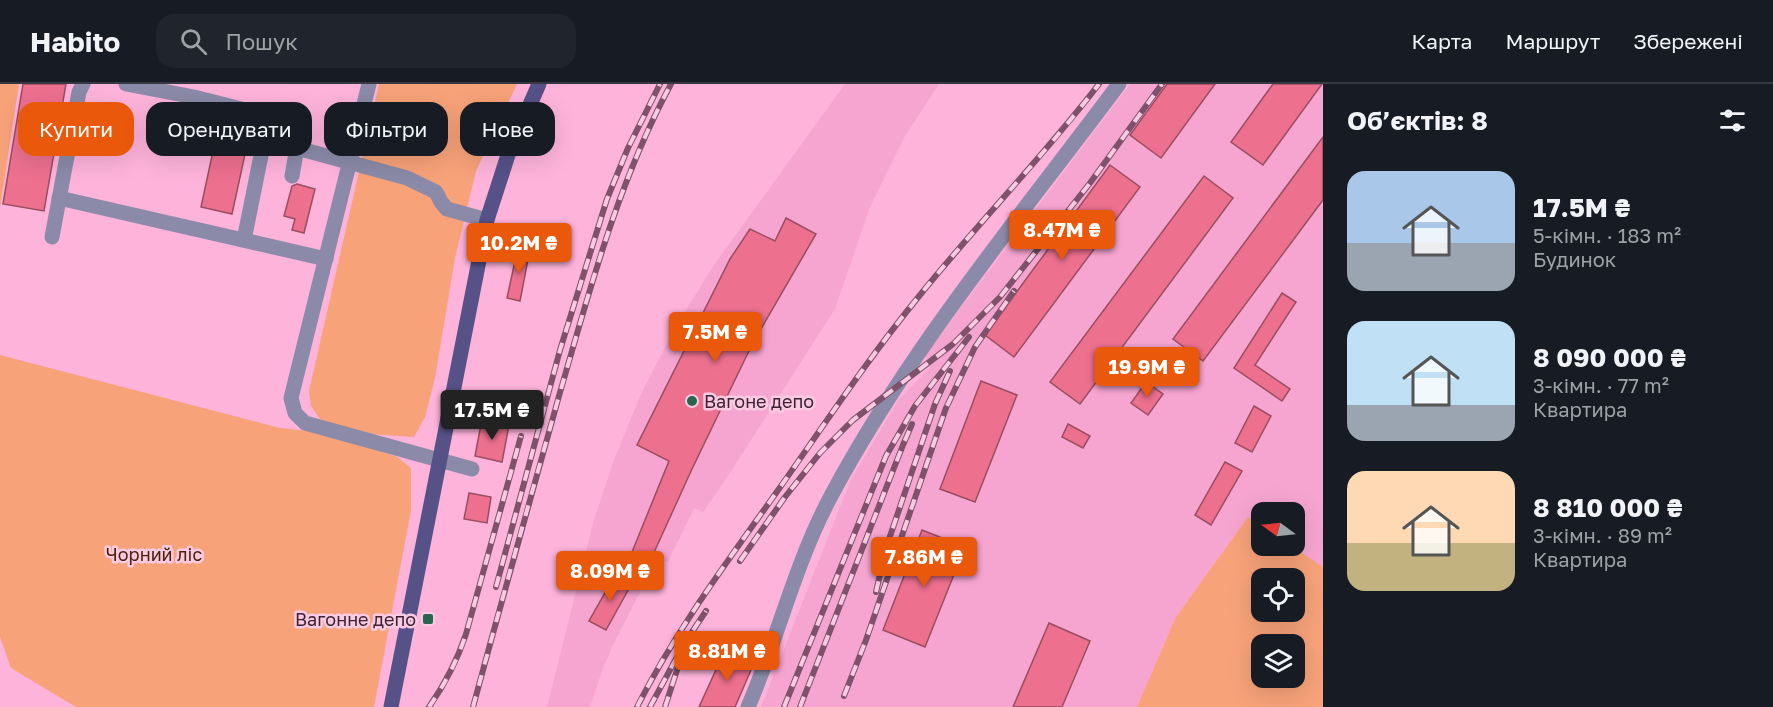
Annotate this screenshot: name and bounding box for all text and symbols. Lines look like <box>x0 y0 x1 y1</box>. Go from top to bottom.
search box <box>156 14 576 68</box>
text: Habito <box>30 25 120 58</box>
icon: search <box>177 25 210 58</box>
text: Пошук <box>225 28 298 55</box>
text: Карта <box>1412 28 1472 54</box>
text: Маршрут <box>1505 28 1600 54</box>
text: Збережені <box>1633 28 1743 54</box>
chip: Купити <box>18 102 134 156</box>
chip: Орендувати <box>146 102 312 156</box>
chip: Фільтри <box>324 102 448 156</box>
chip: Нове <box>460 102 555 156</box>
icon: filters <box>1716 104 1749 137</box>
text: Об’єктів: 8 <box>1347 105 1488 136</box>
text: 17.5M ₴ <box>1533 192 1630 223</box>
icon: home <box>1395 195 1467 267</box>
pin: 8.47M ₴ <box>1007 210 1117 261</box>
text: 8.47M ₴ <box>1023 217 1101 241</box>
pin: 10.2M ₴ <box>464 223 574 274</box>
text: 5-кімн. · 183 m² <box>1533 223 1681 247</box>
text: 10.2M ₴ <box>481 230 557 254</box>
text: Будинок <box>1533 247 1616 271</box>
pin: 7.5M ₴ <box>666 312 764 363</box>
text: 7.5M ₴ <box>683 319 747 343</box>
text: 8 090 000 ₴ <box>1533 342 1686 373</box>
icon: home <box>1395 345 1467 417</box>
pin: 19.9M ₴ <box>1092 347 1202 398</box>
text: 19.9M ₴ <box>1108 354 1186 378</box>
text: 3-кімн. · 77 m² <box>1533 373 1669 397</box>
pin: 17.5M ₴ <box>437 390 547 441</box>
place label: Вагоне депо <box>704 390 814 412</box>
marker: Вагоне депо <box>685 394 699 408</box>
text: 17.5M ₴ <box>455 397 529 421</box>
text: Квартира <box>1533 397 1627 421</box>
text: 8 810 000 ₴ <box>1533 492 1683 523</box>
icon: home <box>1395 495 1467 567</box>
north arrow <box>1251 502 1305 556</box>
map controls <box>1251 502 1305 688</box>
text: 3-кімн. · 89 m² <box>1533 523 1672 547</box>
pin: 7.86M ₴ <box>869 537 979 588</box>
park label: Чорний ліс <box>106 543 202 565</box>
text: 7.86M ₴ <box>885 544 963 568</box>
text: Квартира <box>1533 547 1627 571</box>
pin: 8.09M ₴ <box>555 551 665 602</box>
text: 8.09M ₴ <box>570 558 650 582</box>
button: locate <box>1251 568 1305 622</box>
place label: Вагонне депо <box>295 608 416 630</box>
marker: Вагонне депо <box>421 612 435 626</box>
pin: 8.81M ₴ <box>672 631 782 682</box>
button: layers <box>1251 634 1305 688</box>
text: 8.81M ₴ <box>688 638 766 662</box>

